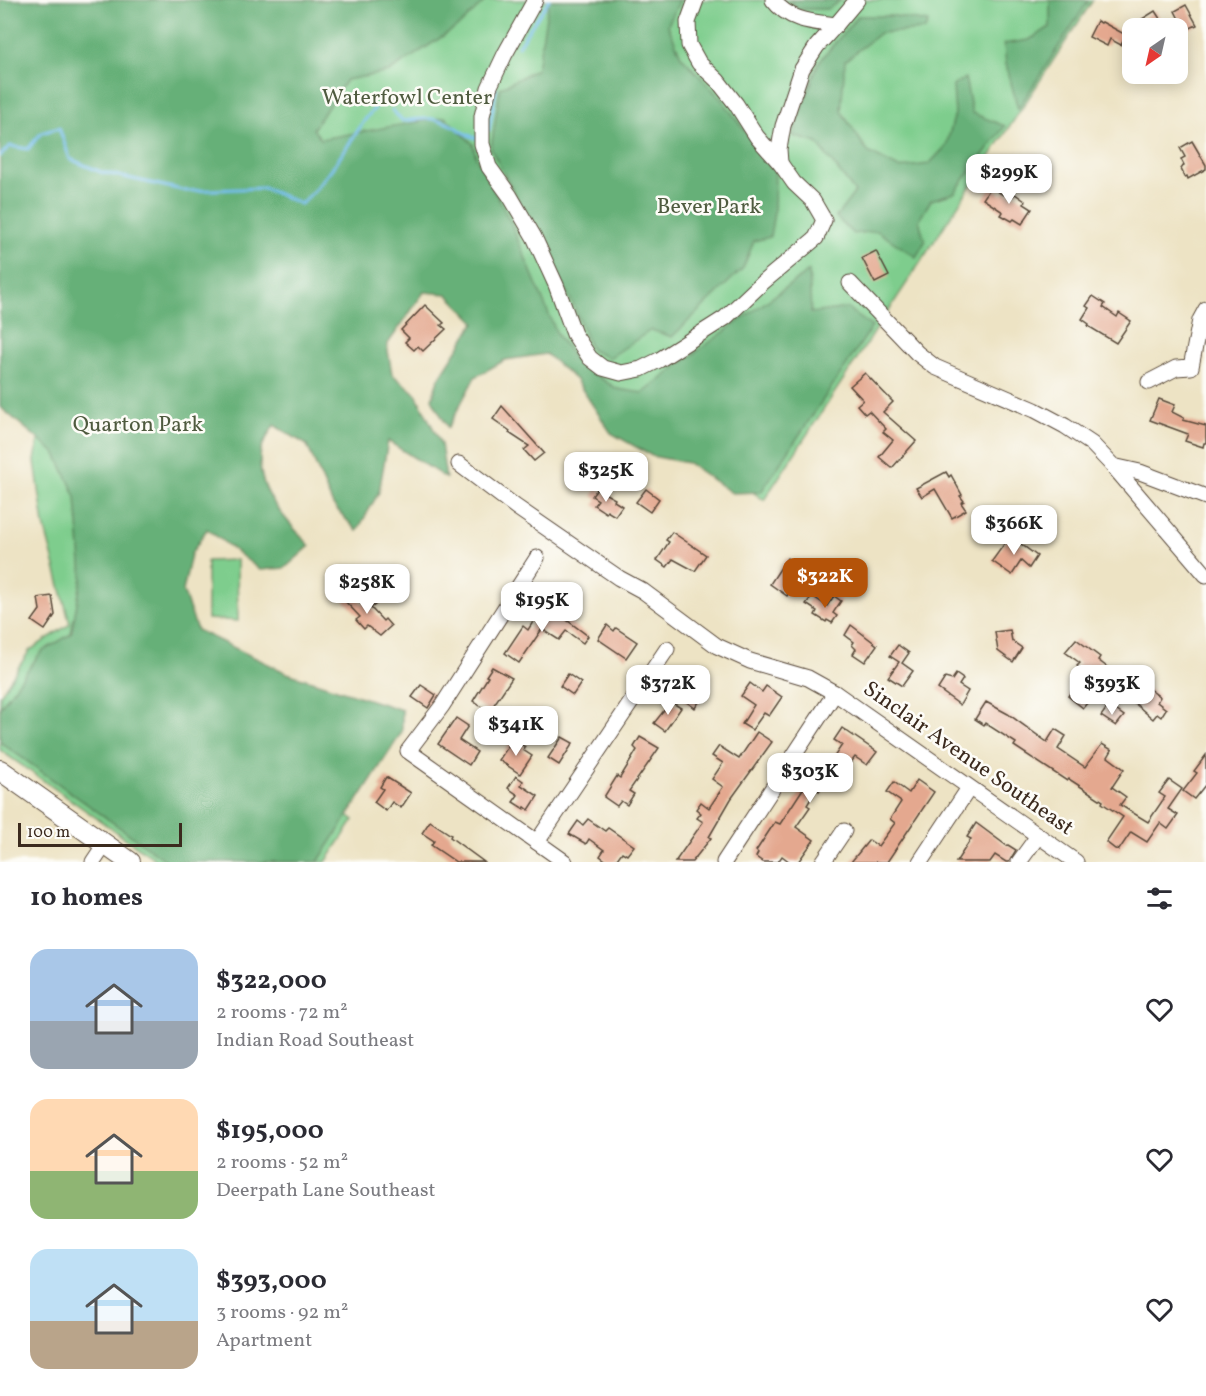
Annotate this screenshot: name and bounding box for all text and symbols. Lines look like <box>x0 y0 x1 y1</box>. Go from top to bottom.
north arrow <box>1122 18 1188 84</box>
map controls <box>1122 18 1188 84</box>
park label: Waterfowl Center <box>322 83 492 114</box>
pin: $299K <box>967 154 1051 205</box>
text: $299K <box>980 159 1038 187</box>
park label: Bever Park <box>657 192 761 223</box>
park label: Quarton Park <box>73 410 203 441</box>
pin: $325K <box>564 452 648 503</box>
text: $325K <box>578 457 634 485</box>
pin: $366K <box>972 505 1056 556</box>
text: $366K <box>985 510 1043 538</box>
pin: $322K <box>783 558 867 609</box>
text: $322K <box>797 563 853 591</box>
pin: $258K <box>325 564 409 615</box>
text: $258K <box>339 569 395 597</box>
pin: $195K <box>500 582 584 633</box>
text: $195K <box>515 587 569 615</box>
pin: $372K <box>626 665 710 716</box>
pin: $393K <box>1070 665 1154 716</box>
text: $372K <box>640 670 696 698</box>
text: $393K <box>1084 670 1140 698</box>
street label: Sinclair Avenue Southeast <box>856 674 1080 844</box>
pin: $341K <box>474 706 558 757</box>
text: $341K <box>488 711 544 739</box>
pin: $303K <box>768 753 852 804</box>
text: $303K <box>781 758 839 786</box>
scale bar <box>18 820 182 848</box>
text: 100 m <box>27 822 70 844</box>
text: 10 homes <box>30 880 143 916</box>
icon: filters <box>1143 882 1176 915</box>
text: $322,000 <box>216 963 327 999</box>
icon: home <box>78 973 150 1045</box>
icon: heart <box>1143 993 1176 1026</box>
text: 2 rooms · 72 m² <box>216 999 348 1027</box>
text: Indian Road Southeast <box>216 1027 414 1055</box>
text: $195,000 <box>216 1113 324 1149</box>
icon: home <box>78 1123 150 1195</box>
icon: heart <box>1143 1143 1176 1176</box>
text: 2 rooms · 52 m² <box>216 1149 348 1177</box>
text: Deerpath Lane Southeast <box>216 1177 436 1205</box>
text: $393,000 <box>216 1263 327 1299</box>
icon: home <box>78 1273 150 1345</box>
icon: heart <box>1143 1293 1176 1326</box>
text: 3 rooms · 92 m² <box>216 1299 348 1327</box>
text: Apartment <box>216 1327 312 1355</box>

